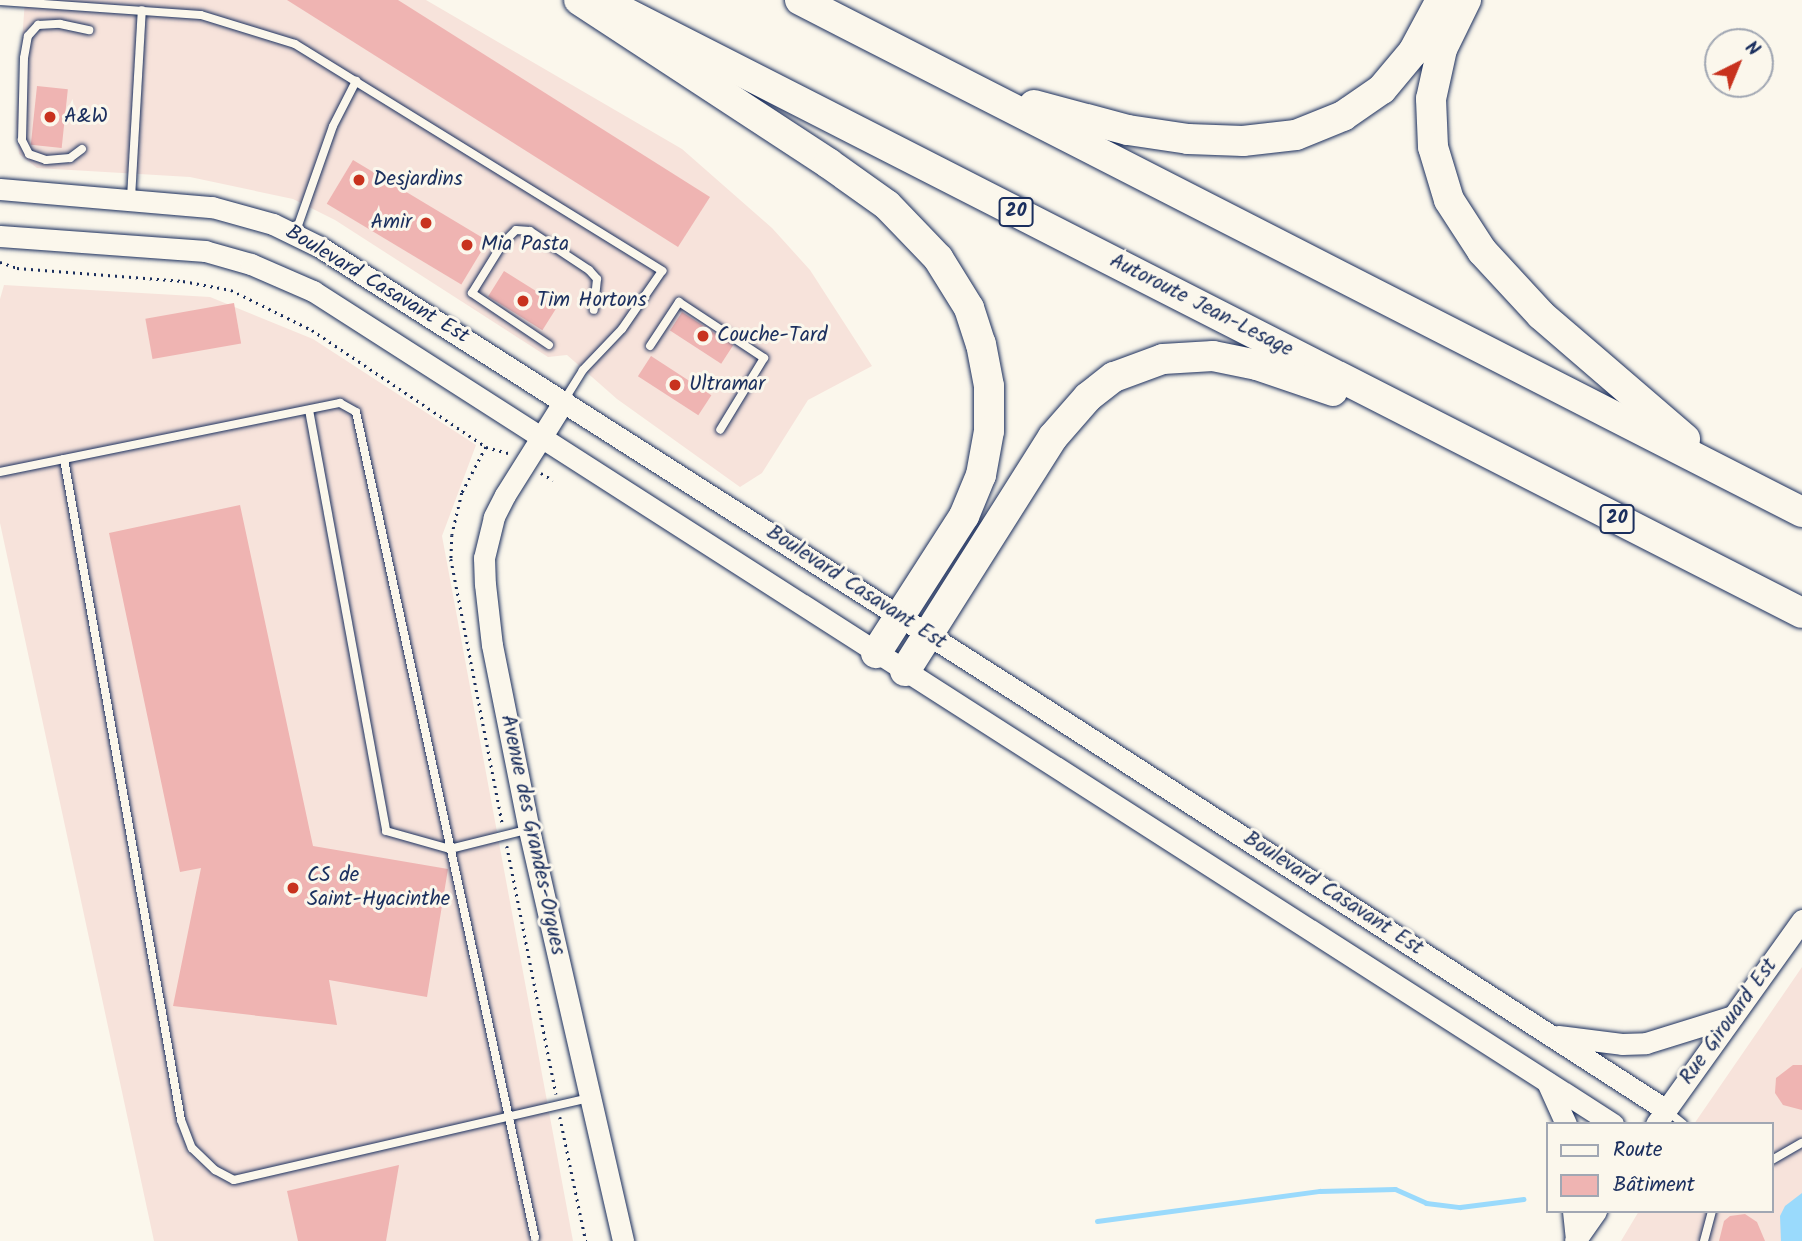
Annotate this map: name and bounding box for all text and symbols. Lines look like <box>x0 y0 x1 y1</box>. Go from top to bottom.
north arrow <box>1704 28 1774 98</box>
text: N <box>1737 34 1767 64</box>
place label: A&W <box>64 104 108 130</box>
marker: A&W <box>42 109 58 125</box>
place label: Desjardins <box>373 167 463 193</box>
marker: Desjardins <box>351 172 367 188</box>
road number: 20 <box>998 196 1034 228</box>
place label: Amir <box>371 210 412 236</box>
marker: Amir <box>418 215 434 231</box>
street label: Boulevard Casavant Est <box>281 220 473 350</box>
place label: Mia Pasta <box>481 232 569 258</box>
marker: Mia Pasta <box>459 237 475 253</box>
street label: Autoroute Jean-Lesage <box>1105 249 1297 363</box>
place label: Tim Hortons <box>537 288 647 314</box>
marker: Tim Hortons <box>515 293 531 309</box>
place label: Couche-Tard <box>717 323 827 349</box>
marker: Couche-Tard <box>695 328 711 344</box>
place label: Ultramar <box>689 372 765 398</box>
marker: Ultramar <box>667 377 683 393</box>
road number: 20 <box>1600 504 1634 534</box>
street label: Boulevard Casavant Est <box>761 520 951 656</box>
street label: Avenue des Grandes-Orgues <box>494 712 570 958</box>
street label: Boulevard Casavant Est <box>1238 826 1428 962</box>
place label: CS de Saint-Hyacinthe <box>307 863 450 913</box>
marker: CS de Saint-Hyacinthe <box>285 880 301 896</box>
street label: Rue Girouard Est <box>1675 954 1783 1090</box>
legend <box>1546 1122 1774 1213</box>
text: Route <box>1613 1134 1662 1167</box>
text: Bâtiment <box>1613 1169 1695 1202</box>

